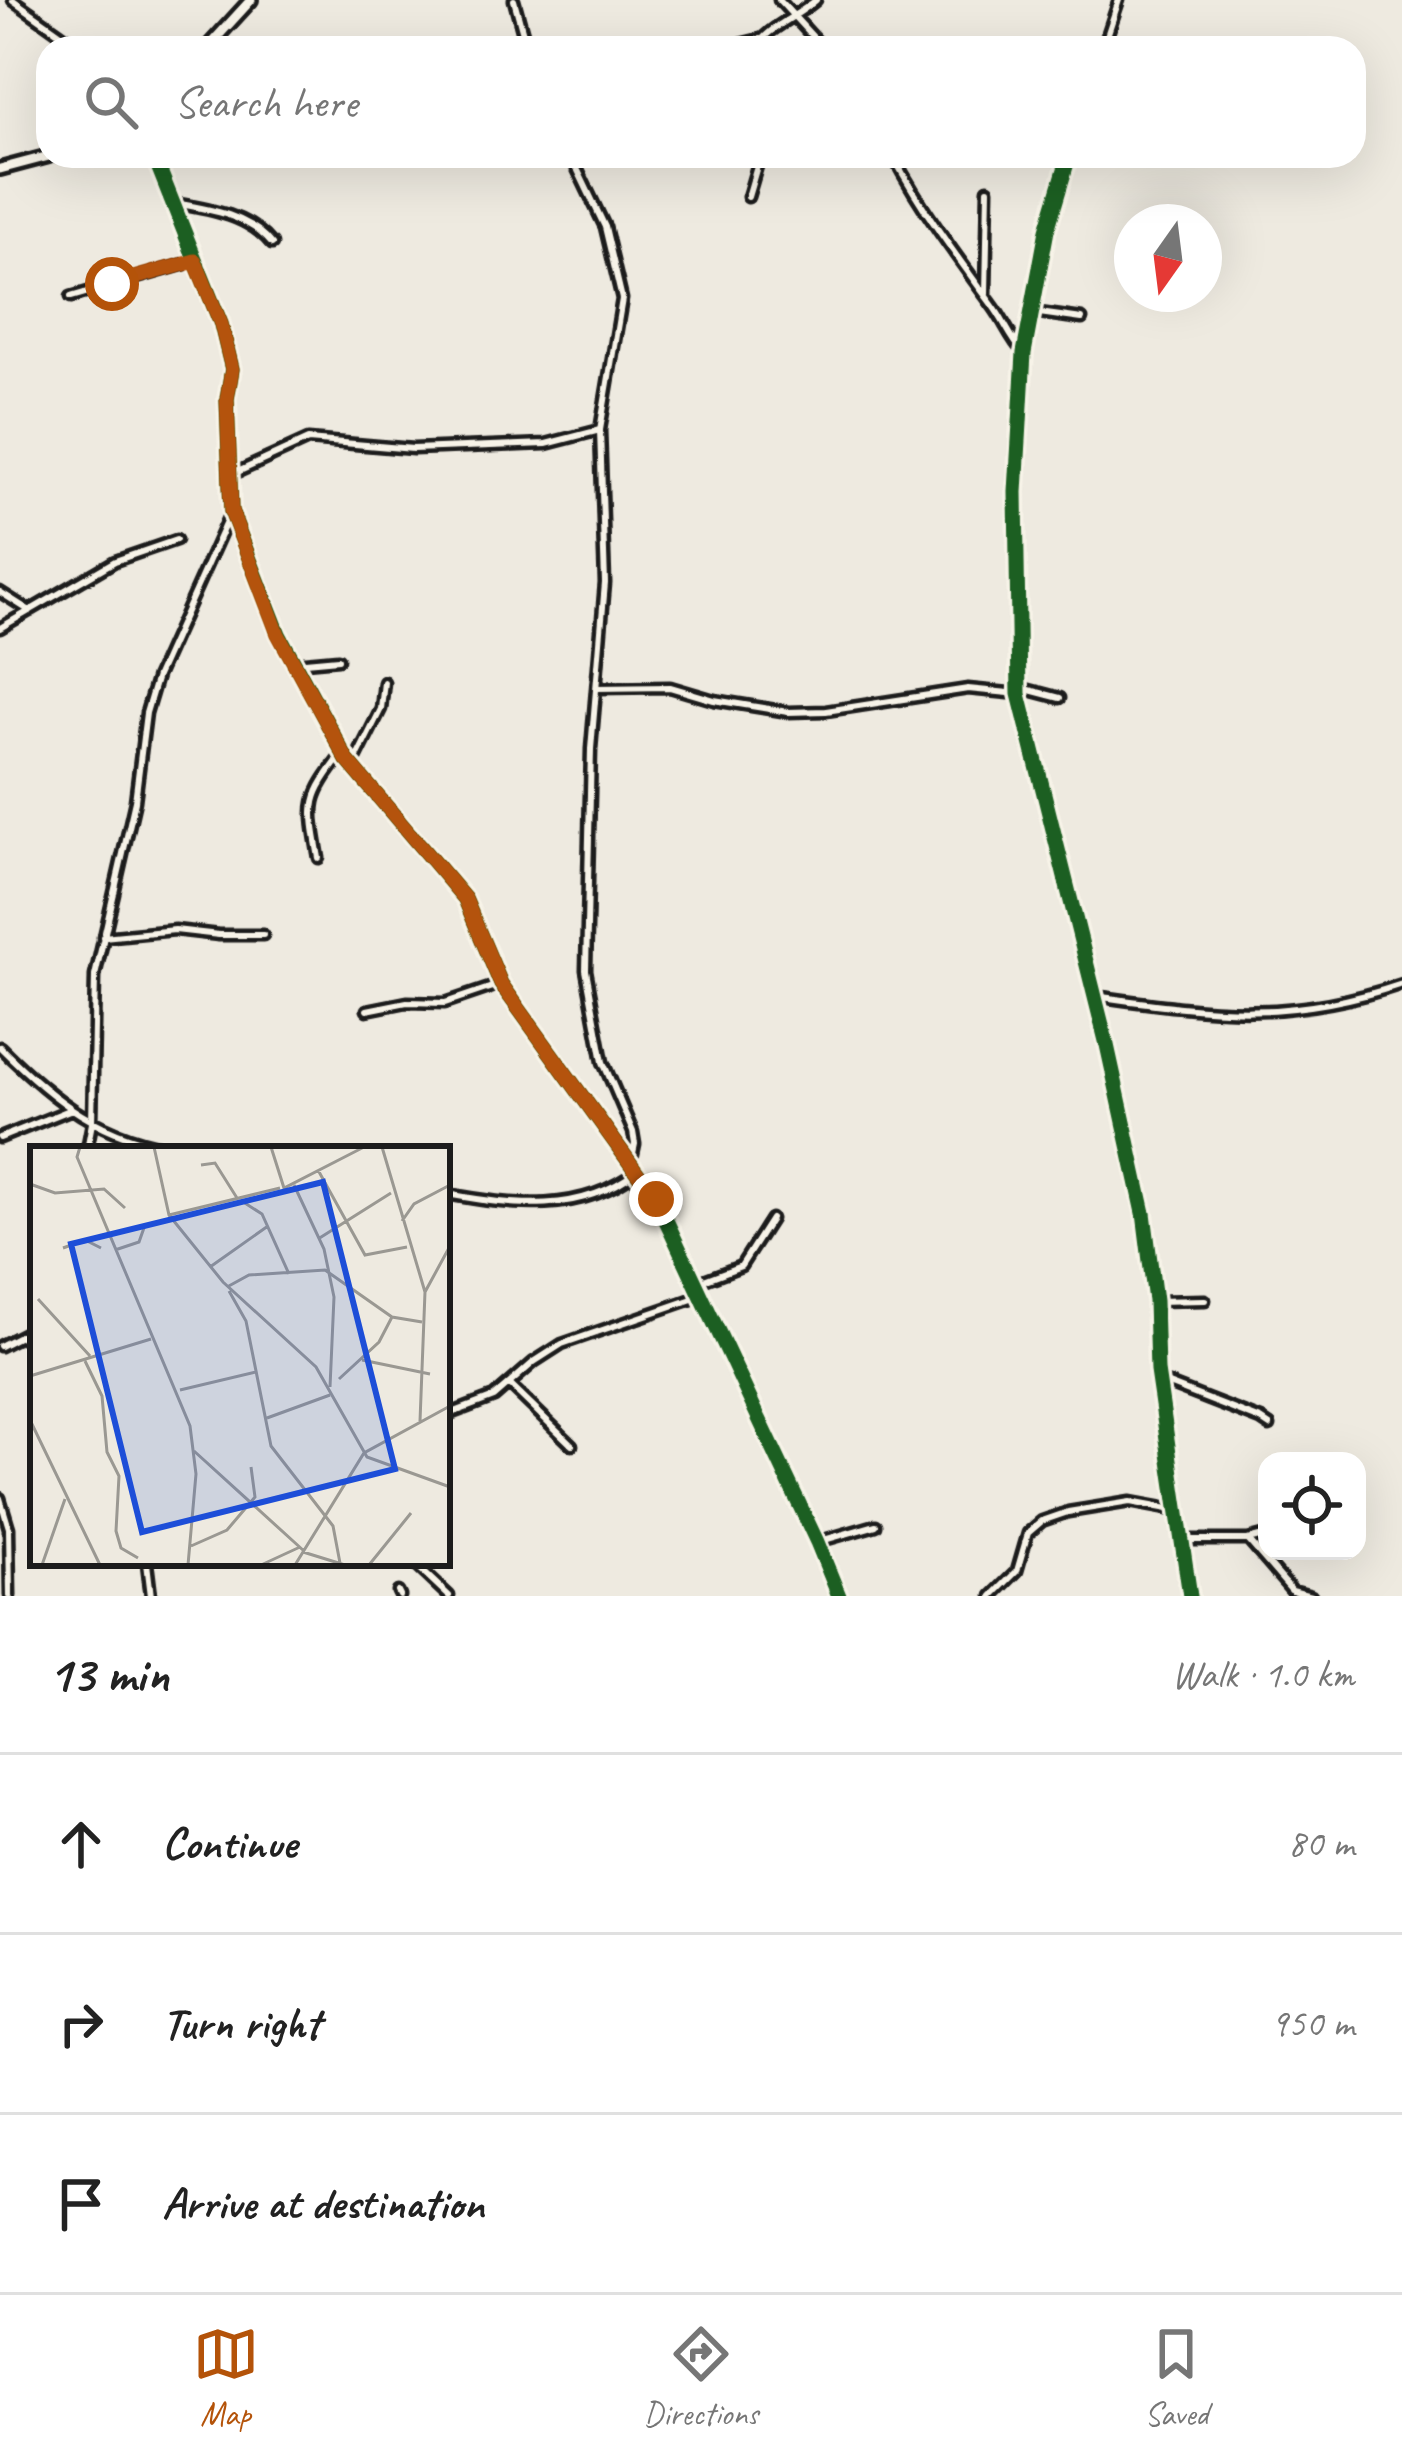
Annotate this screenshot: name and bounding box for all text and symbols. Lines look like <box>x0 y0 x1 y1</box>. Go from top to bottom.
search box <box>36 36 1366 168</box>
icon: search <box>78 69 144 135</box>
text: Search here <box>174 74 357 131</box>
north arrow <box>1114 204 1222 312</box>
route start <box>85 257 139 311</box>
inset map <box>30 1146 450 1566</box>
route end <box>629 1172 683 1226</box>
map controls <box>1258 1452 1366 1560</box>
button: locate <box>1258 1452 1366 1560</box>
text: 13 min <box>48 1642 169 1706</box>
text: Walk · 1.0 km <box>1172 1650 1354 1699</box>
icon: ahead <box>48 1811 114 1877</box>
text: Continue <box>162 1815 296 1872</box>
text: 80 m <box>1288 1819 1354 1868</box>
icon: right <box>48 1991 114 2057</box>
text: Turn right <box>162 1995 320 2052</box>
text: 950 m <box>1270 1999 1354 2048</box>
icon: arrive <box>48 2171 114 2237</box>
text: Arrive at destination <box>162 2175 484 2232</box>
tab: Map <box>193 2321 259 2435</box>
tab: Directions <box>644 2321 758 2435</box>
tab: Saved <box>1143 2321 1209 2435</box>

